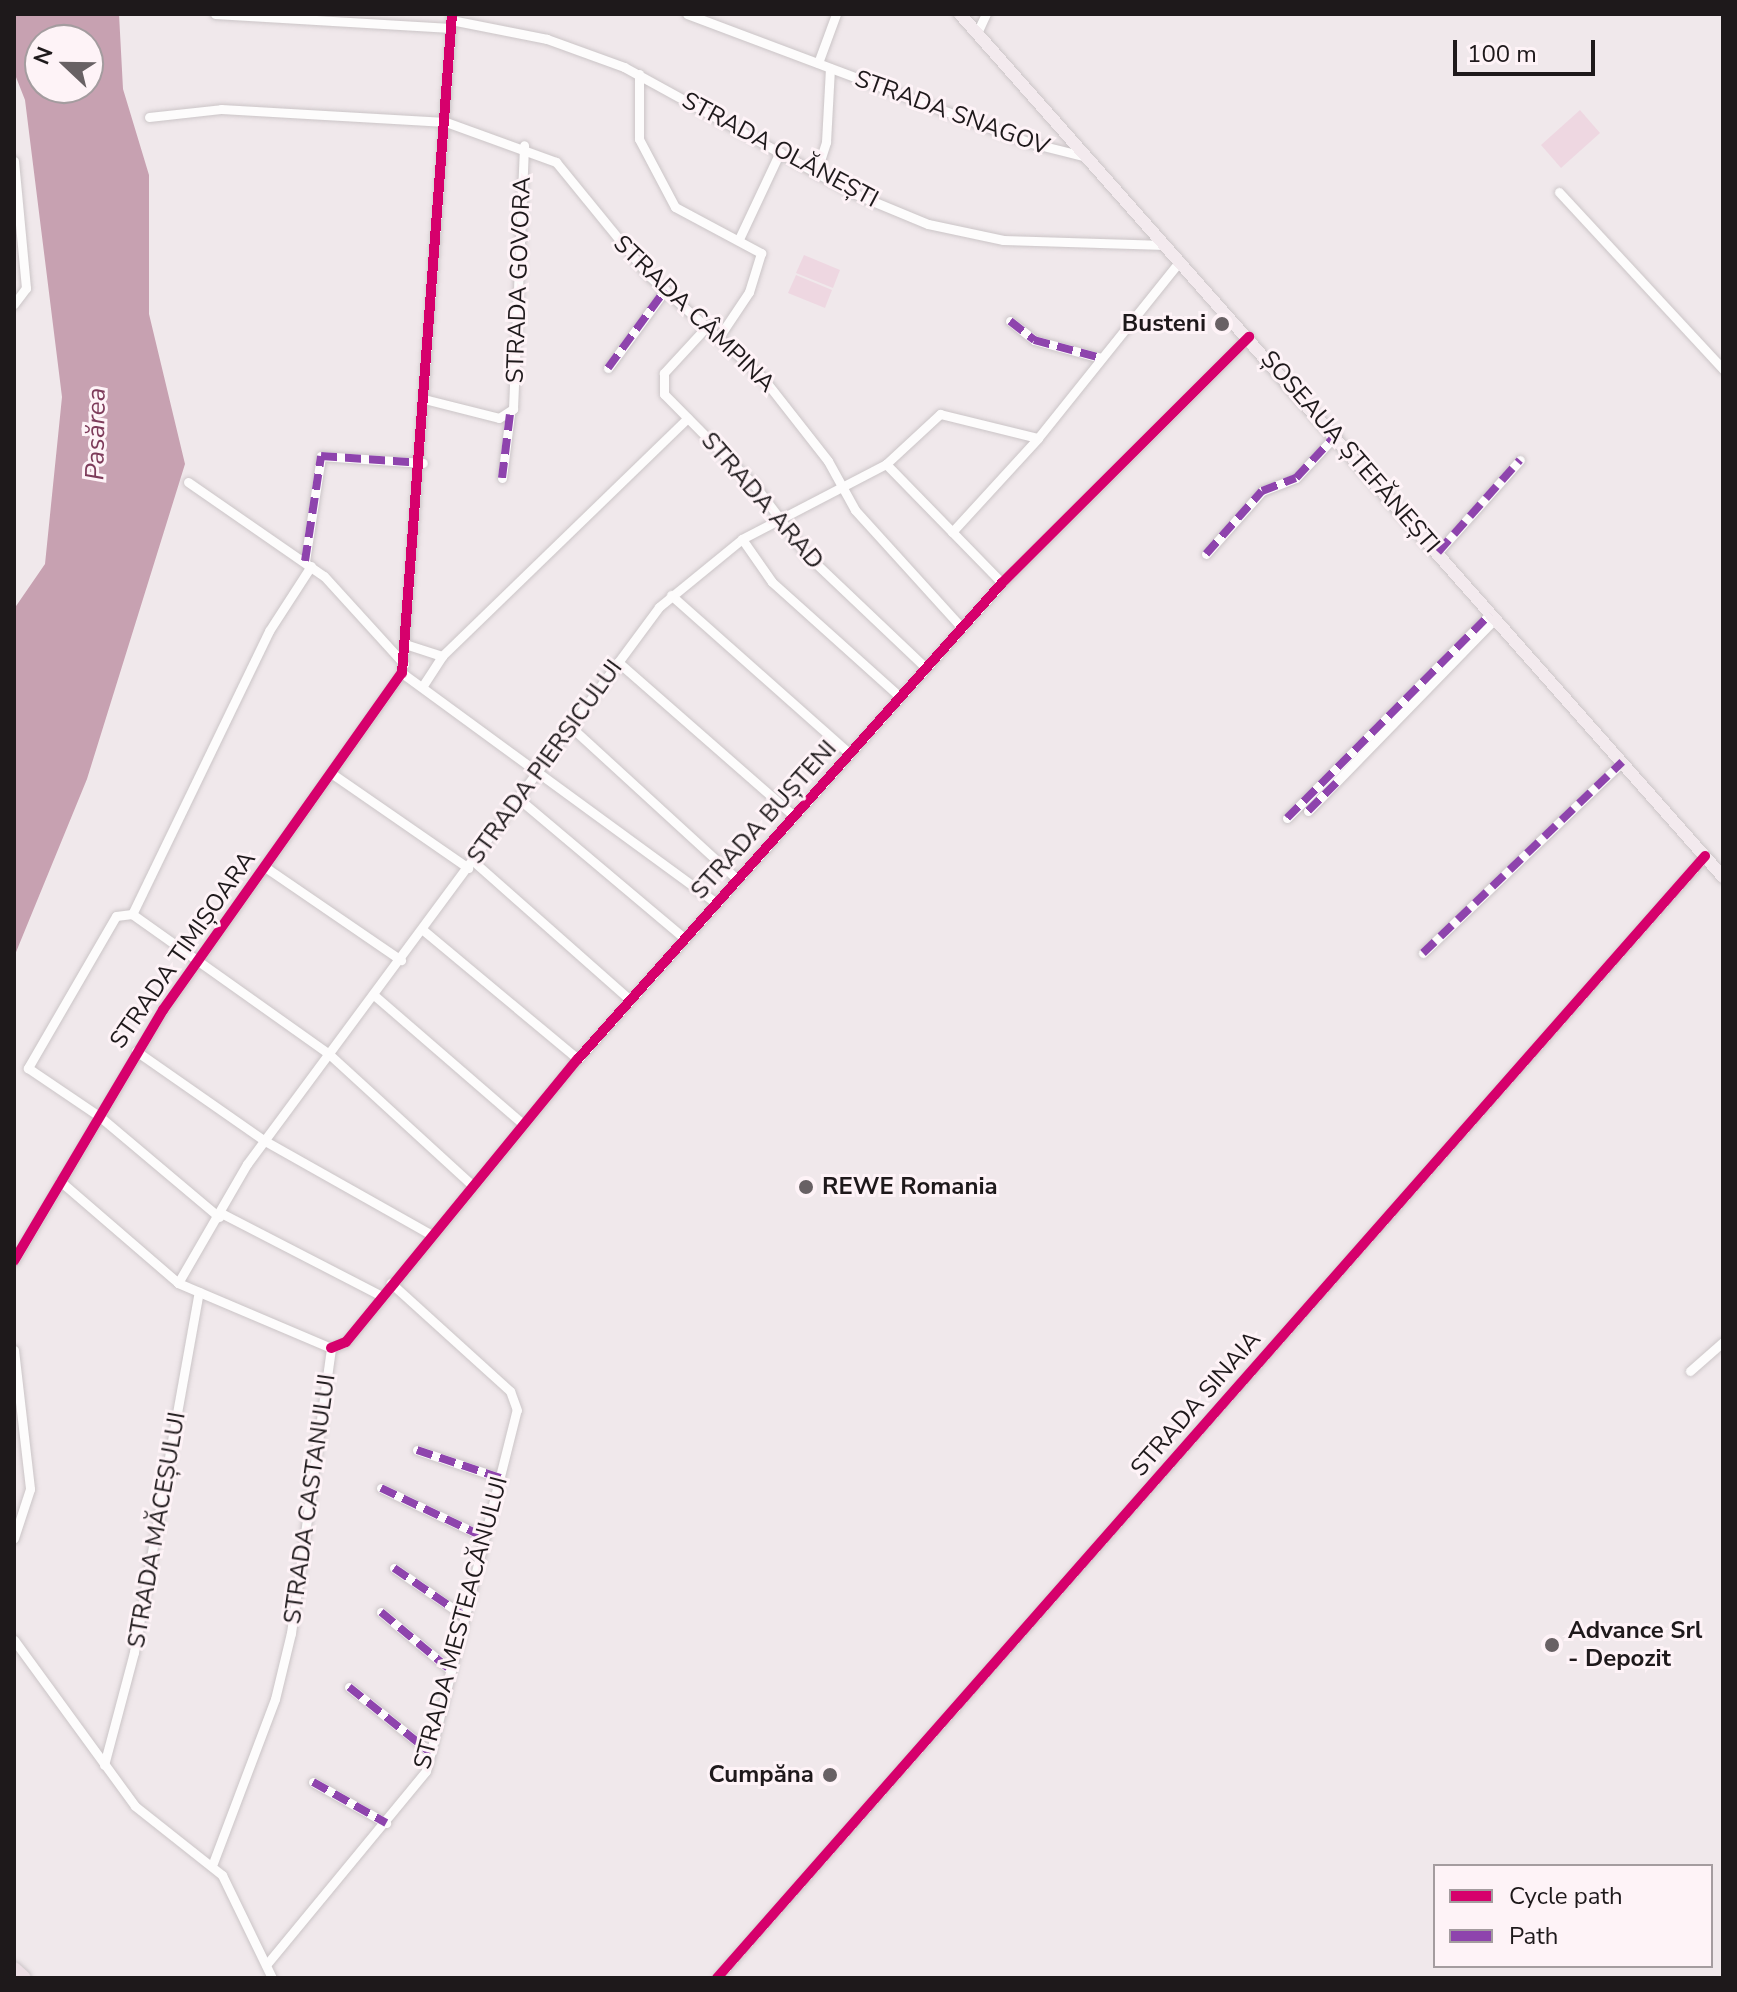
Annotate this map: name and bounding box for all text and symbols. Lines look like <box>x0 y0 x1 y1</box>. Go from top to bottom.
north arrow <box>24 24 104 104</box>
scale bar <box>1457 24 1599 74</box>
text: 100 m <box>1467 38 1537 70</box>
text: N <box>27 43 61 69</box>
street label: STRADA SNAGOV <box>851 64 1053 162</box>
street label: STRADA OLĂNEȘTI <box>677 86 883 214</box>
street label: STRADA GOVORA <box>501 176 537 384</box>
street label: STRADA CÂMPINA <box>607 229 781 399</box>
place label: Busteni <box>1122 310 1206 338</box>
marker: Busteni <box>1213 315 1231 333</box>
street label: ȘOSEAUA ȘTEFĂNEȘTI <box>1254 345 1446 559</box>
water label: Pasărea <box>80 387 112 481</box>
street label: STRADA ARAD <box>695 427 829 575</box>
street label: STRADA PIERSICULUI <box>461 654 629 870</box>
street label: STRADA BUȘTENI <box>685 735 843 905</box>
street label: STRADA TIMIȘOARA <box>104 846 262 1054</box>
place label: REWE Romania <box>822 1173 998 1201</box>
marker: REWE Romania <box>797 1178 815 1196</box>
street label: STRADA SINAIA <box>1125 1325 1267 1483</box>
street label: STRADA CASTANULUI <box>278 1372 342 1626</box>
street label: STRADA MĂCEȘULUI <box>122 1410 192 1650</box>
street label: STRADA MESTEACĂNULUI <box>408 1474 514 1772</box>
place label: Advance Srl - Depozit <box>1568 1617 1702 1673</box>
marker: Advance Srl - Depozit <box>1543 1636 1561 1654</box>
place label: Cumpăna <box>708 1761 814 1789</box>
marker: Cumpăna <box>821 1766 839 1784</box>
legend <box>1433 1864 1713 1968</box>
text: Cycle path <box>1509 1880 1623 1912</box>
text: Path <box>1509 1920 1558 1952</box>

